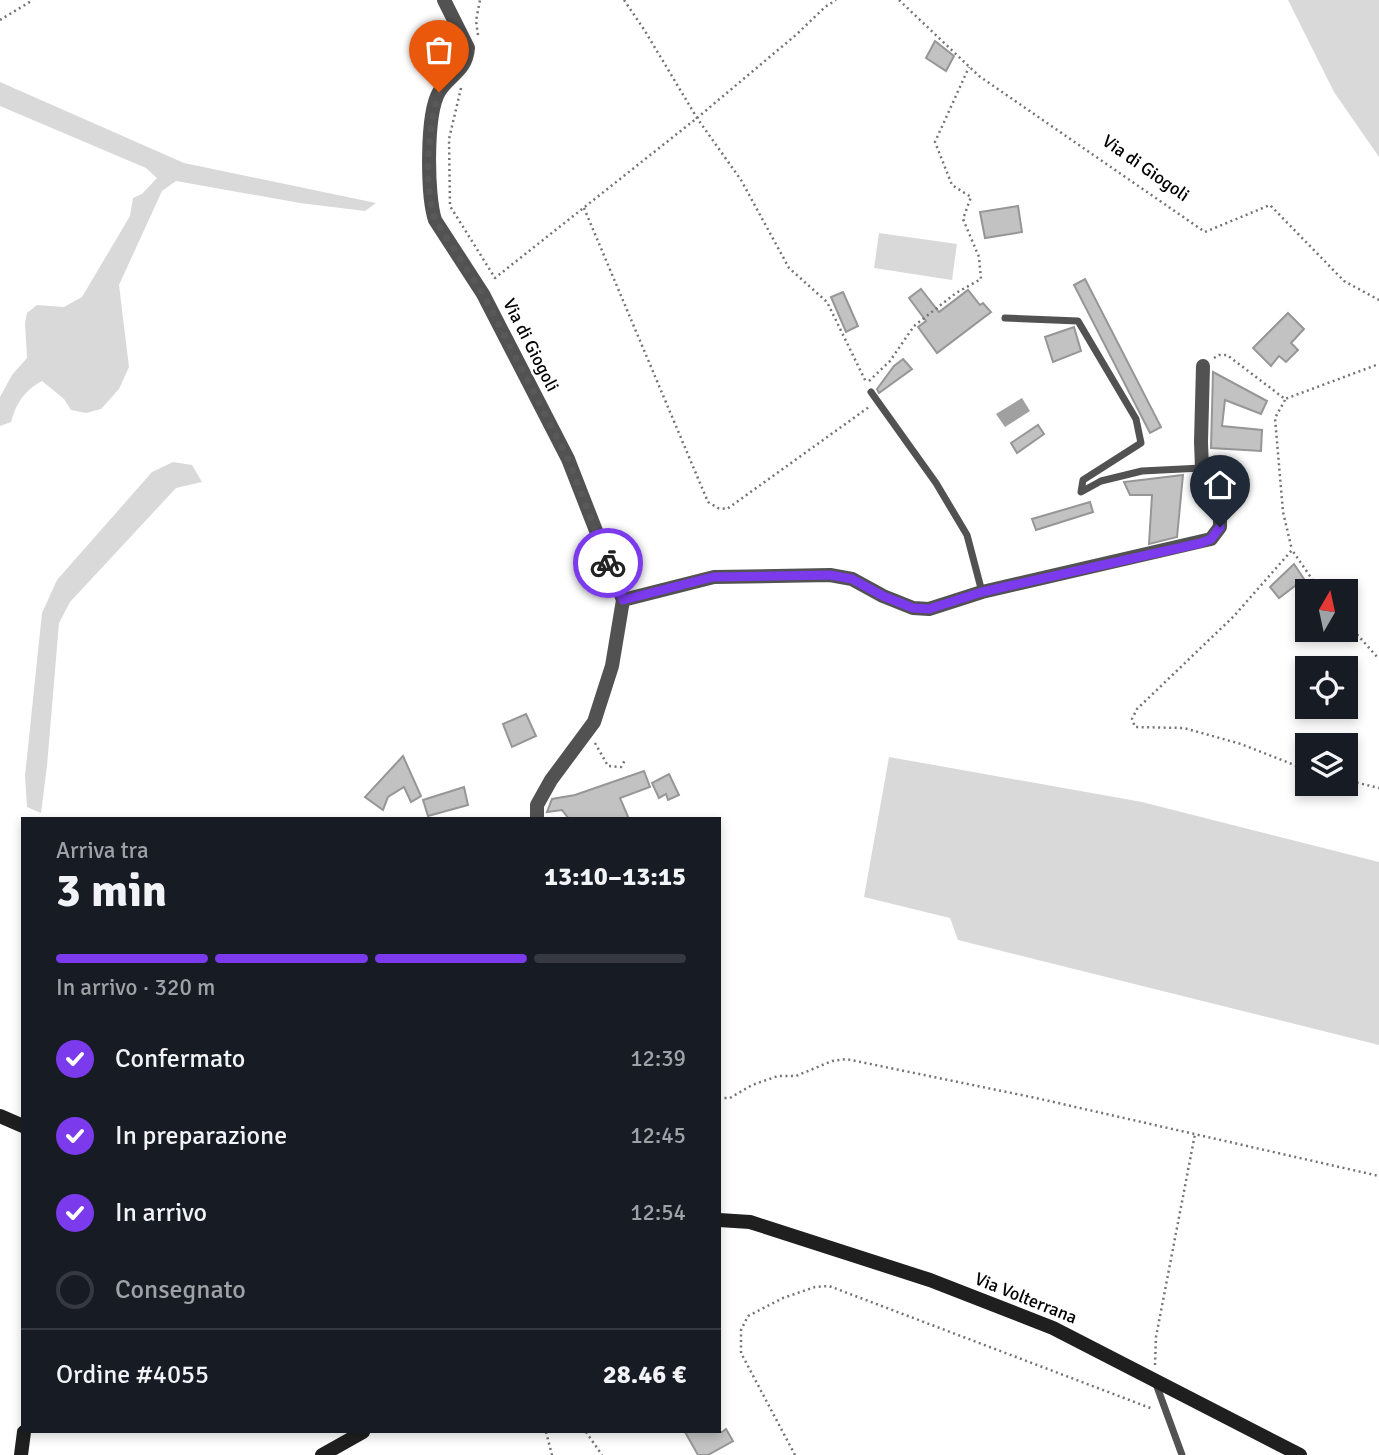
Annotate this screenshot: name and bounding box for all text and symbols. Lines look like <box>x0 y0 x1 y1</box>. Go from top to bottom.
pin <box>409 20 469 92</box>
icon: bag <box>420 31 458 69</box>
street label: Via di Giogoli <box>1098 130 1194 206</box>
street label: Via di Giogoli <box>498 295 564 395</box>
pin <box>1190 455 1250 527</box>
icon: home <box>1201 466 1239 504</box>
courier <box>573 528 643 598</box>
icon: bike <box>589 544 627 582</box>
north arrow <box>1295 579 1358 642</box>
map controls <box>1295 579 1358 796</box>
button: locate <box>1295 656 1358 719</box>
button: layers <box>1295 733 1358 796</box>
text: Arriva tra <box>56 836 149 865</box>
text: 13:10–13:15 <box>544 861 686 893</box>
text: 3 min <box>56 863 167 919</box>
text: In arrivo · 320 m <box>56 973 215 1002</box>
icon: check <box>56 1040 94 1078</box>
text: Confermato <box>115 1043 245 1075</box>
text: 12:39 <box>630 1044 686 1073</box>
icon: check <box>56 1117 94 1155</box>
text: In preparazione <box>115 1120 287 1152</box>
text: 12:45 <box>630 1121 686 1150</box>
icon: check <box>56 1194 94 1232</box>
text: In arrivo <box>115 1197 207 1229</box>
text: 12:54 <box>630 1198 686 1227</box>
street label: Via Volterrana <box>972 1267 1080 1329</box>
text: Consegnato <box>115 1274 246 1306</box>
text: Ordine #4055 <box>56 1359 209 1391</box>
text: 28.46 € <box>603 1359 686 1391</box>

